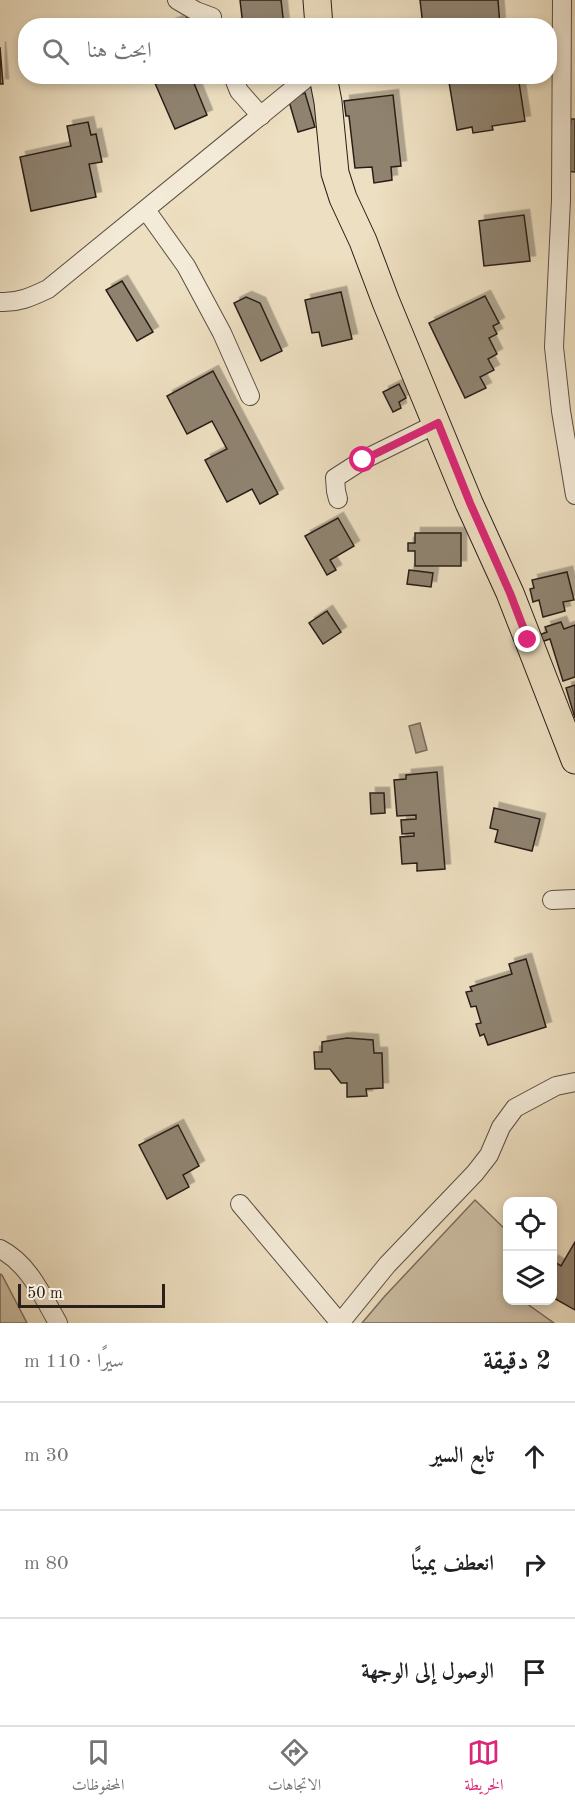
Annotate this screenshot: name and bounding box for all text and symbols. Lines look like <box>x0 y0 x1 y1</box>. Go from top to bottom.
search box <box>18 18 557 84</box>
icon: search <box>39 35 72 68</box>
text: ابحث هنا <box>87 40 152 62</box>
route start <box>349 446 375 472</box>
route end <box>514 626 540 652</box>
map controls <box>503 1197 557 1305</box>
button: locate <box>503 1197 557 1251</box>
button: layers <box>503 1251 557 1305</box>
scale bar <box>18 1281 165 1308</box>
text: 50 m <box>27 1286 63 1302</box>
text: 2 دقيقة <box>483 1349 551 1375</box>
text: سيرًا · 110 m <box>24 1352 124 1372</box>
icon: ahead <box>518 1440 551 1473</box>
text: تابع السير <box>430 1445 494 1467</box>
text: 30 m <box>24 1446 69 1466</box>
icon: right <box>518 1548 551 1581</box>
text: انعطف يمينًا <box>411 1553 494 1575</box>
text: 80 m <box>24 1554 69 1574</box>
icon: arrive <box>518 1656 551 1689</box>
text: الوصول إلى الوجهة <box>361 1661 494 1683</box>
tab: المحفوظات <box>72 1736 124 1800</box>
tab: الاتجاهات <box>268 1736 321 1800</box>
tab: الخريطة <box>464 1736 503 1800</box>

